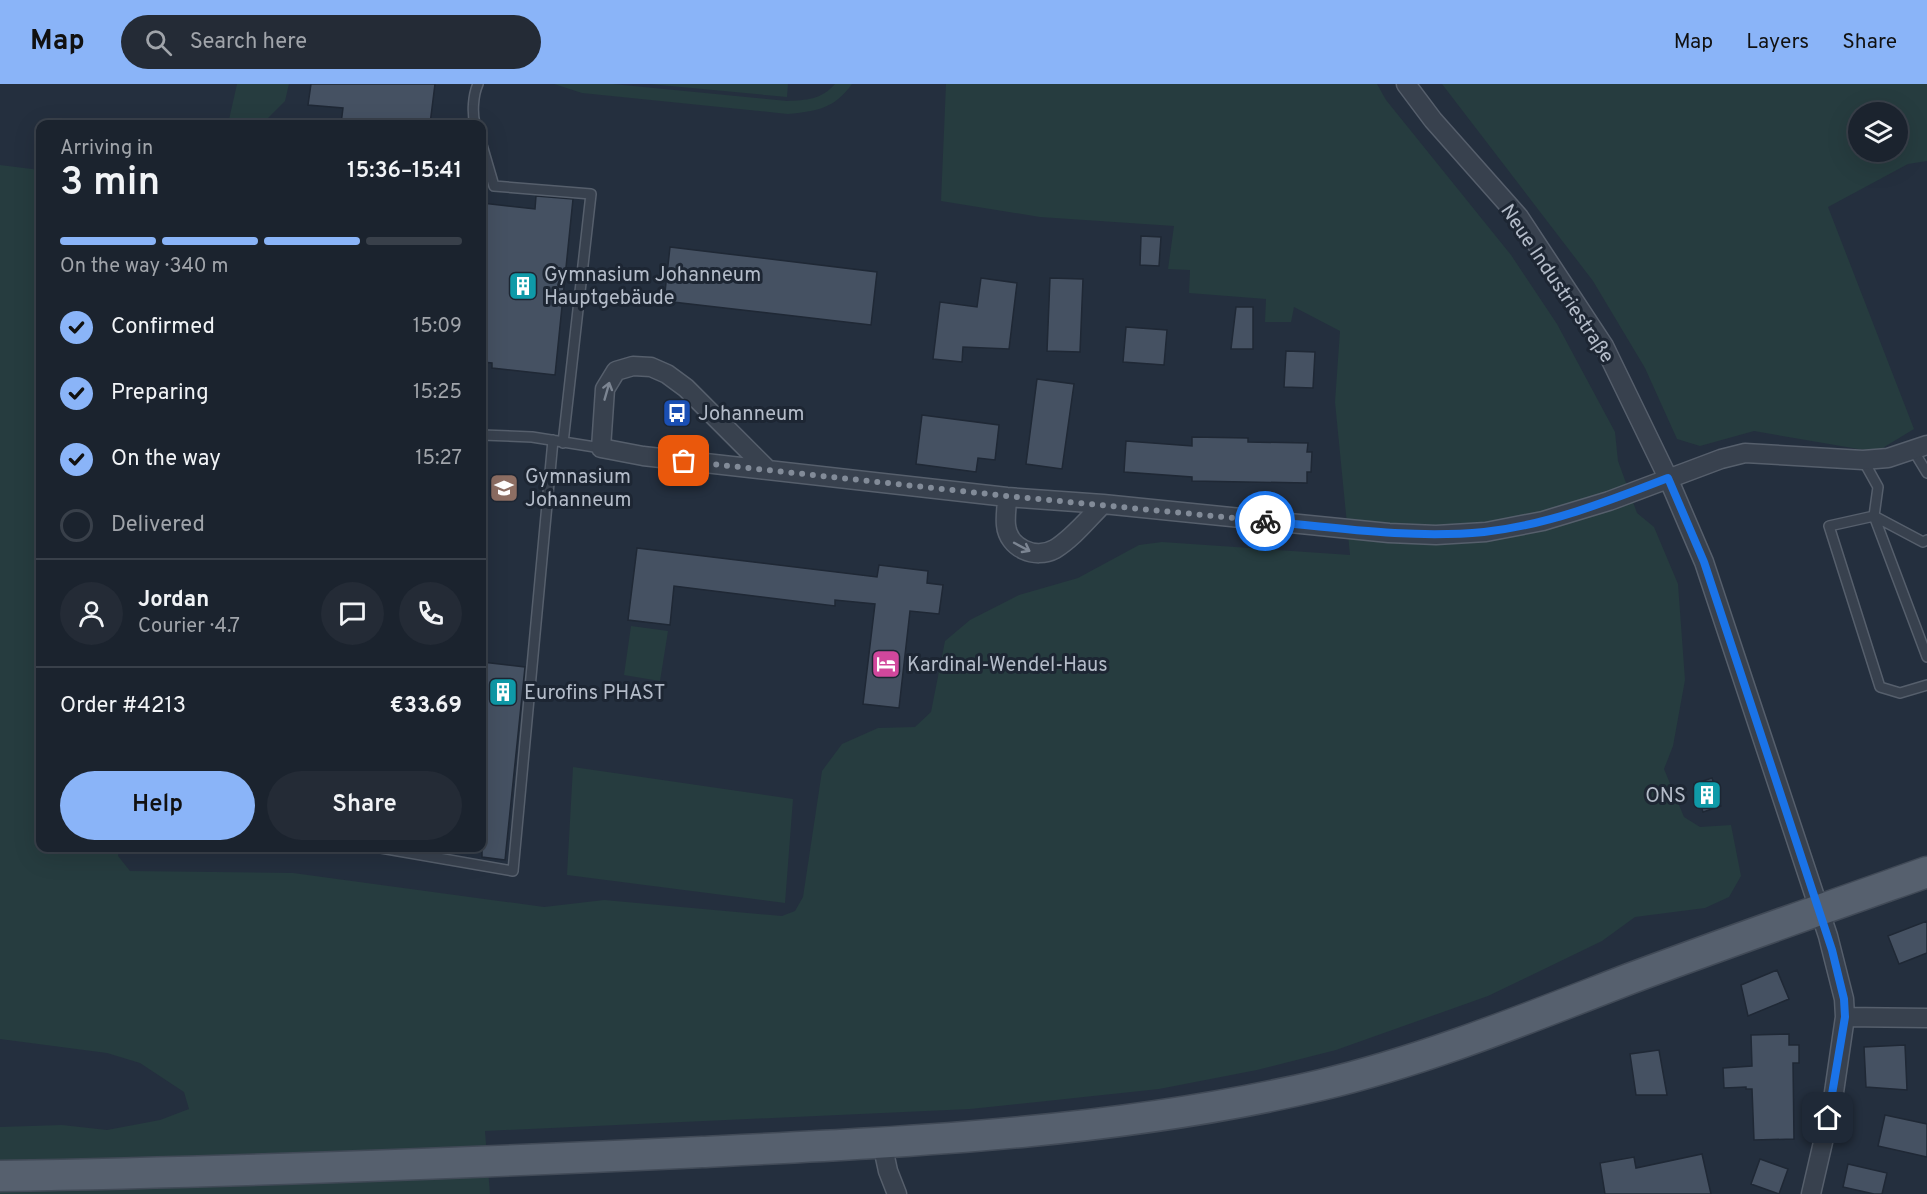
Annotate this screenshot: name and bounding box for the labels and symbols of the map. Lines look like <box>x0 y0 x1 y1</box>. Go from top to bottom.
street label: Neue Industriestraße <box>1494 200 1619 369</box>
place label: Gymnasium Johanneum Hauptgebäude <box>544 263 761 312</box>
building icon: Gymnasium Johanneum Hauptgebäude <box>507 270 539 302</box>
one-way arrow <box>602 382 613 401</box>
bus stop icon: Johanneum <box>661 397 693 429</box>
place label: Johanneum <box>698 402 804 428</box>
pin <box>658 435 709 486</box>
place label: Gymnasium Johanneum <box>525 465 631 514</box>
school or university icon: Gymnasium Johanneum <box>488 472 520 504</box>
courier <box>1235 491 1295 551</box>
one-way arrow <box>1013 542 1031 554</box>
hotel icon: Kardinal-Wendel-Haus <box>870 648 902 680</box>
place label: Kardinal-Wendel-Haus <box>907 653 1108 679</box>
building icon: Eurofins PHAST <box>487 676 519 708</box>
place label: Eurofins PHAST <box>524 681 665 707</box>
building icon: ONS <box>1691 779 1723 811</box>
place label: ONS <box>1645 784 1686 810</box>
pin <box>1802 1092 1853 1143</box>

